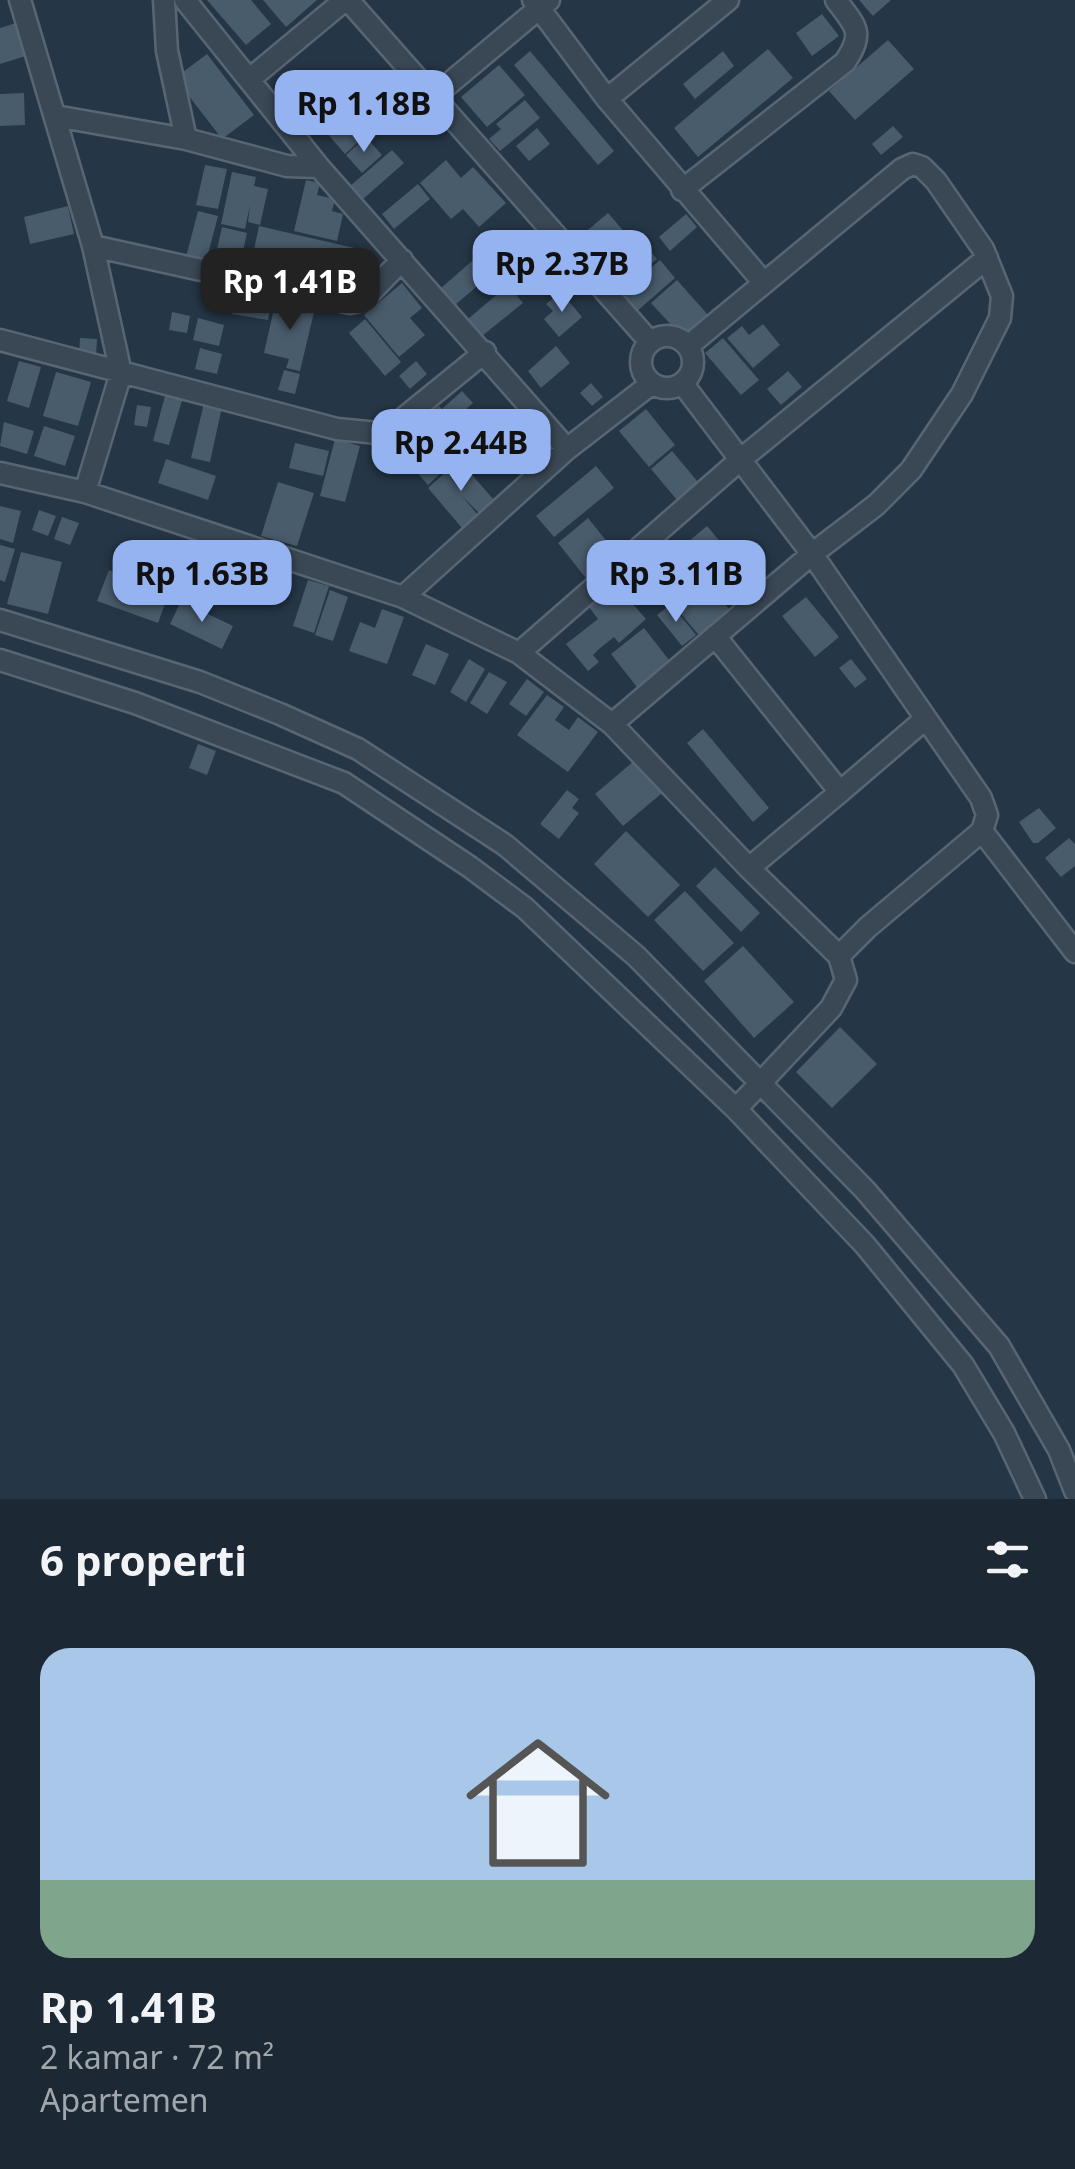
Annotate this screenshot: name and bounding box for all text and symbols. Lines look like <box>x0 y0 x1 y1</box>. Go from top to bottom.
pin: Rp 1.18B <box>261 70 467 155</box>
text: Rp 1.18B <box>297 81 431 124</box>
pin: Rp 2.37B <box>459 230 665 315</box>
text: Rp 2.37B <box>495 241 629 284</box>
pin: Rp 1.41B <box>187 248 393 333</box>
text: Rp 1.41B <box>223 259 357 302</box>
pin: Rp 2.44B <box>358 409 564 494</box>
text: Rp 2.44B <box>394 420 528 463</box>
pin: Rp 1.63B <box>99 540 305 625</box>
pin: Rp 3.11B <box>573 540 779 625</box>
text: Rp 1.63B <box>135 551 269 594</box>
text: Rp 3.11B <box>609 551 743 594</box>
text: 6 properti <box>40 1531 247 1588</box>
icon: filters <box>980 1532 1035 1587</box>
icon: home <box>448 1713 628 1893</box>
text: Rp 1.41B <box>40 1978 217 2035</box>
text: 2 kamar · 72 m² <box>40 2035 274 2078</box>
text: Apartemen <box>40 2078 209 2121</box>

